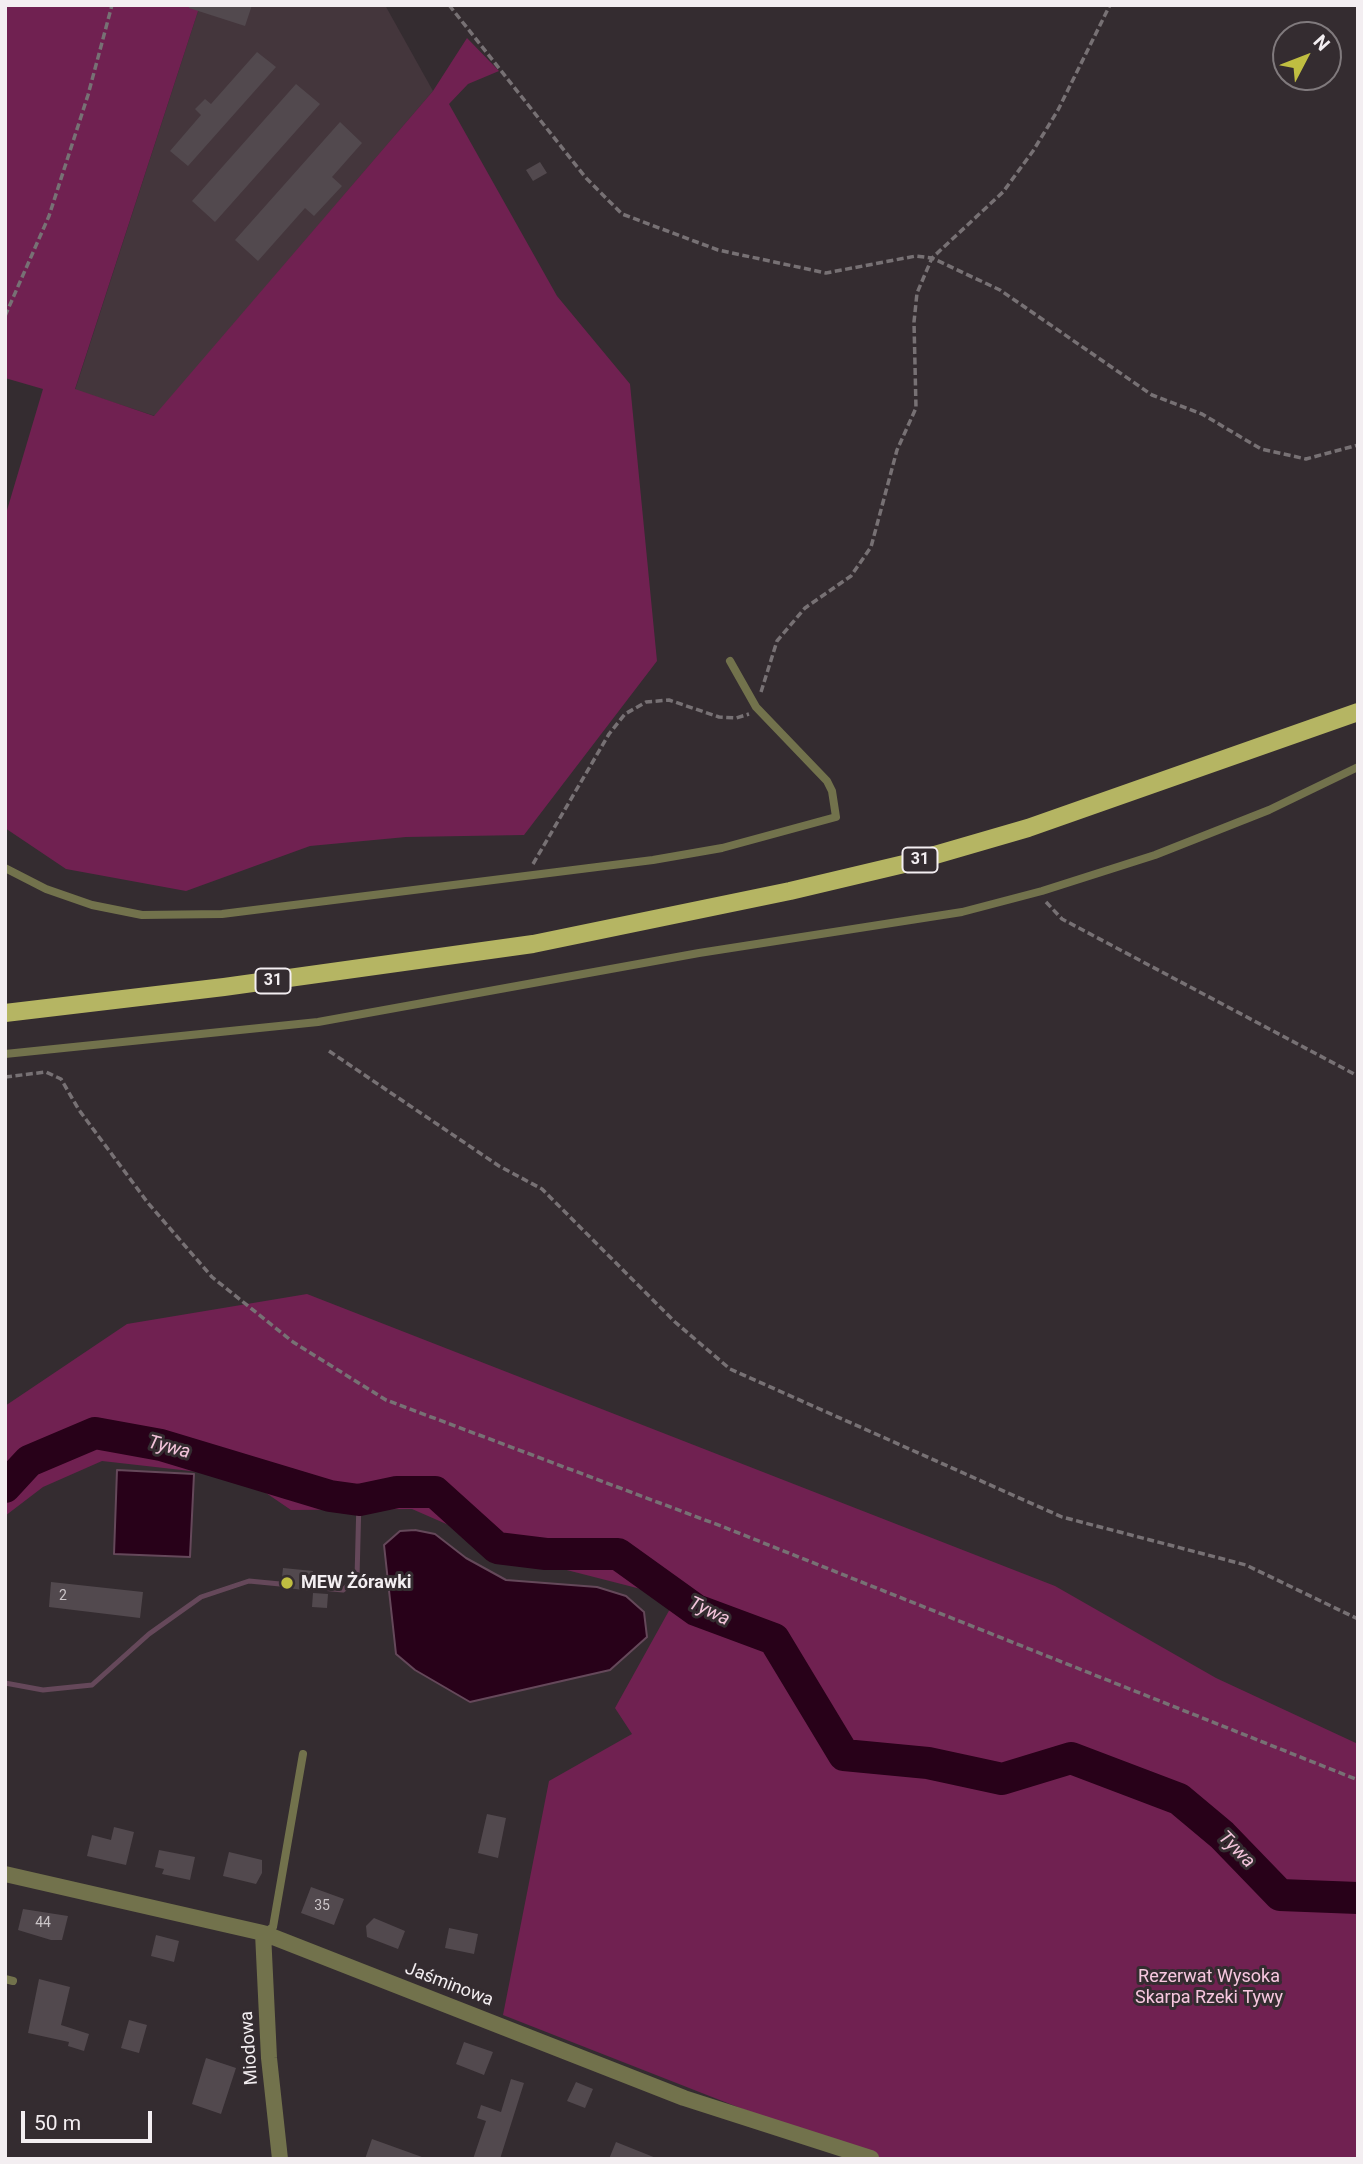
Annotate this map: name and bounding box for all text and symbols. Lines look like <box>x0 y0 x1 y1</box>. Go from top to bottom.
north arrow <box>1272 21 1342 91</box>
text: N <box>1308 30 1335 56</box>
road number: 31 <box>902 848 937 873</box>
road number: 31 <box>256 968 290 993</box>
water label: Tywa <box>145 1431 193 1465</box>
place label: MEW Żórawki <box>301 1572 412 1594</box>
marker: MEW Żórawki <box>279 1575 295 1591</box>
house number: 2 <box>59 1588 67 1604</box>
water label: Tywa <box>685 1593 733 1631</box>
water label: Tywa <box>1213 1827 1259 1873</box>
house number: 35 <box>314 1898 330 1914</box>
house number: 44 <box>35 1915 51 1931</box>
street label: Jaśminowa <box>402 1958 496 2012</box>
park label: Rezerwat Wysoka Skarpa Rzeki Tywy <box>1135 1966 1283 2008</box>
street label: Miodowa <box>237 2010 263 2086</box>
scale bar <box>24 2098 156 2142</box>
text: 50 m <box>34 2111 81 2135</box>

